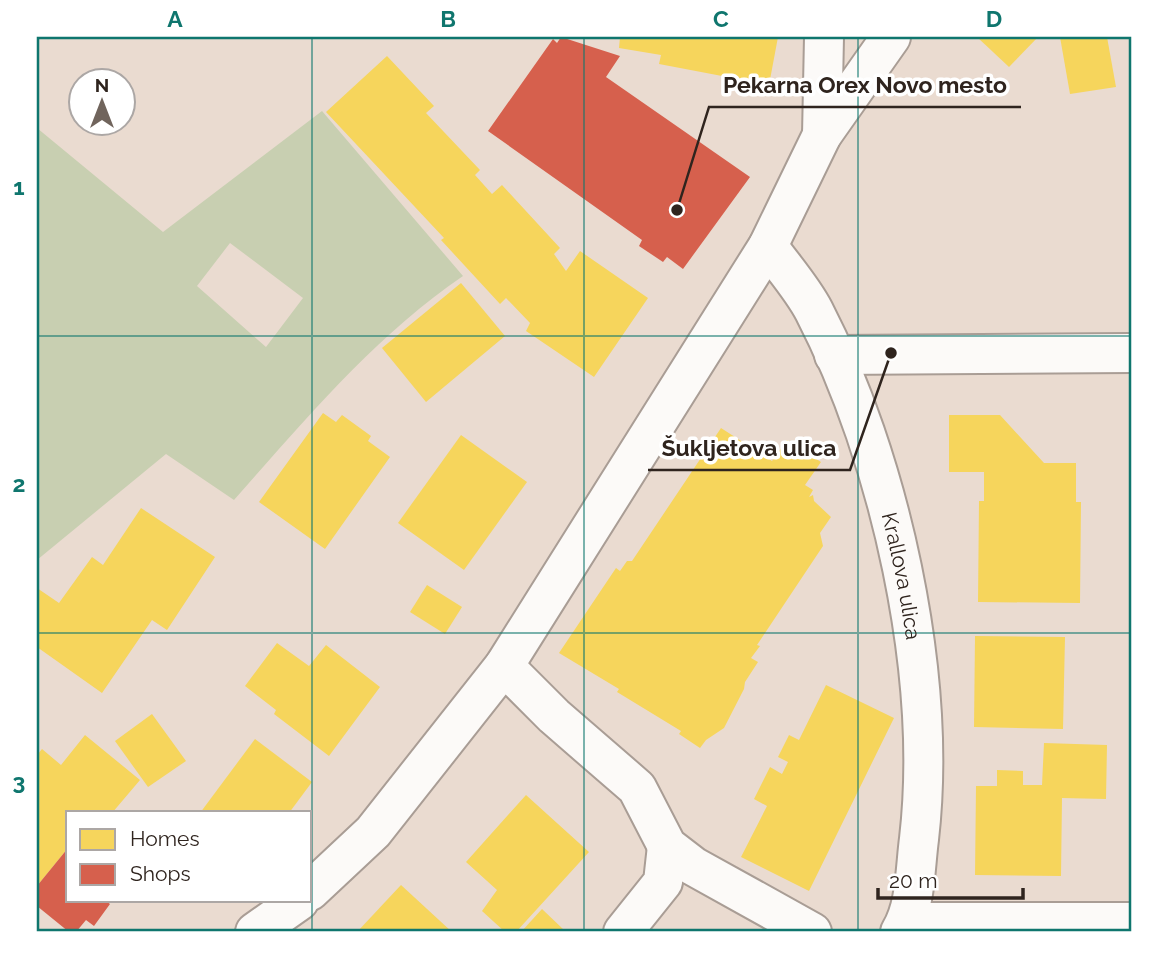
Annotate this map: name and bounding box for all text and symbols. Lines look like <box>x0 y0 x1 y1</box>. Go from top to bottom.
text: A <box>167 5 183 32</box>
text: B <box>440 5 456 32</box>
text: C <box>713 5 729 32</box>
text: D <box>986 5 1002 32</box>
callout: Pekarna Orex Novo mesto <box>709 63 1021 107</box>
north arrow <box>66 66 136 136</box>
text: Pekarna Orex Novo mesto <box>723 71 1007 98</box>
text: N <box>95 74 109 96</box>
text: 1 <box>13 173 25 200</box>
callout: Šukljetova ulica <box>648 426 850 470</box>
text: Šukljetova ulica <box>662 434 836 461</box>
text: 2 <box>13 470 25 497</box>
street label: Krallova ulica <box>877 510 927 641</box>
text: 3 <box>13 768 25 795</box>
legend <box>66 811 312 902</box>
text: Homes <box>130 826 200 851</box>
scale bar <box>878 857 1024 901</box>
text: Shops <box>130 861 191 886</box>
text: 20 m <box>889 868 937 893</box>

